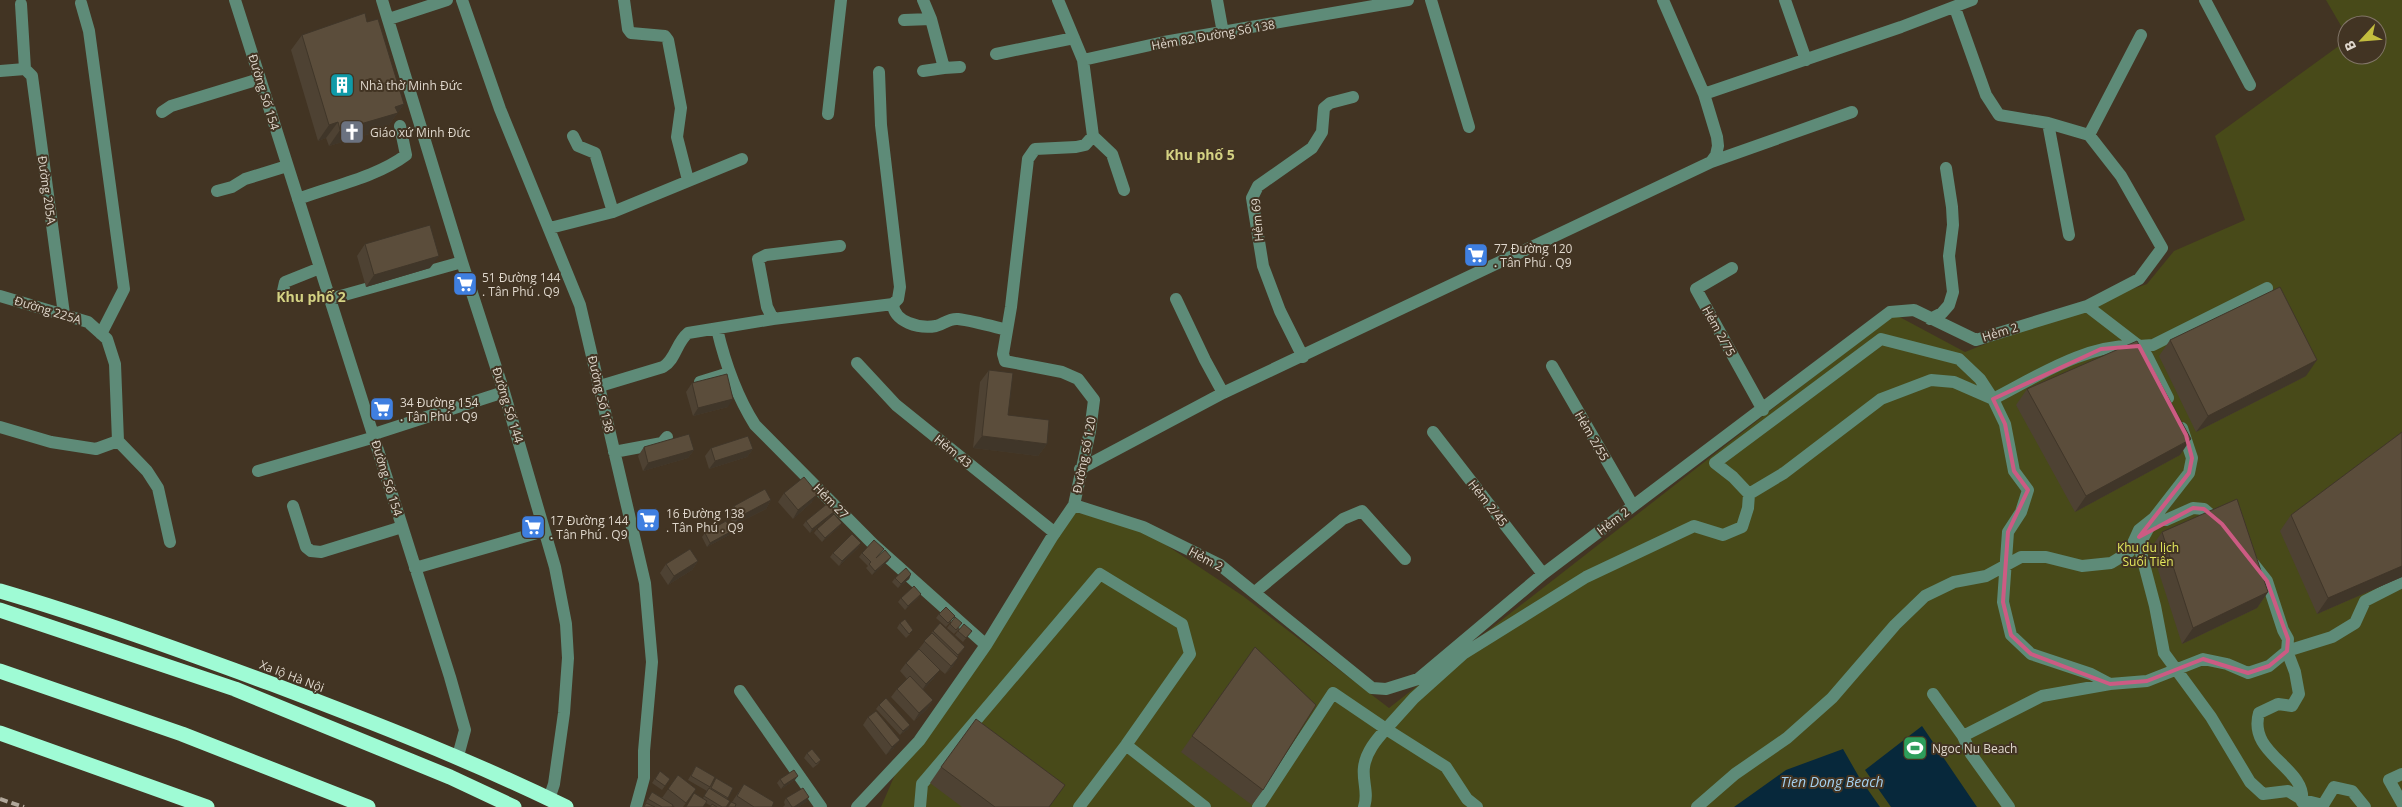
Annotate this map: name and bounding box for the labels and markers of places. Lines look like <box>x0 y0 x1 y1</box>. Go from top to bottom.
building icon: Nhà thờ Minh Đức <box>329 72 355 98</box>
place label: Nhà thờ Minh Đức <box>360 77 463 94</box>
church icon: Giáo xứ Minh Đức <box>339 119 365 145</box>
place label: Giáo xứ Minh Đức <box>370 124 470 141</box>
place label: 77 Đường 120 . Tân Phú . Q9 <box>1494 240 1573 271</box>
supermarket icon: 77 Đường 120 . Tân Phú . Q9 <box>1463 242 1489 268</box>
place label: 51 Đường 144 . Tân Phú . Q9 <box>482 269 561 300</box>
supermarket icon: 51 Đường 144 . Tân Phú . Q9 <box>452 271 478 297</box>
place label: 34 Đường 154 . Tân Phú . Q9 <box>400 394 479 425</box>
supermarket icon: 34 Đường 154 . Tân Phú . Q9 <box>369 396 395 422</box>
place label: 16 Đường 138 . Tân Phú . Q9 <box>666 505 745 536</box>
supermarket icon: 16 Đường 138 . Tân Phú . Q9 <box>635 507 661 533</box>
place label: 17 Đường 144 . Tân Phú . Q9 <box>550 512 629 543</box>
supermarket icon: 17 Đường 144 . Tân Phú . Q9 <box>520 514 546 540</box>
sports icon: Ngoc Nu Beach <box>1902 735 1928 761</box>
place label: Ngoc Nu Beach <box>1932 740 2017 757</box>

